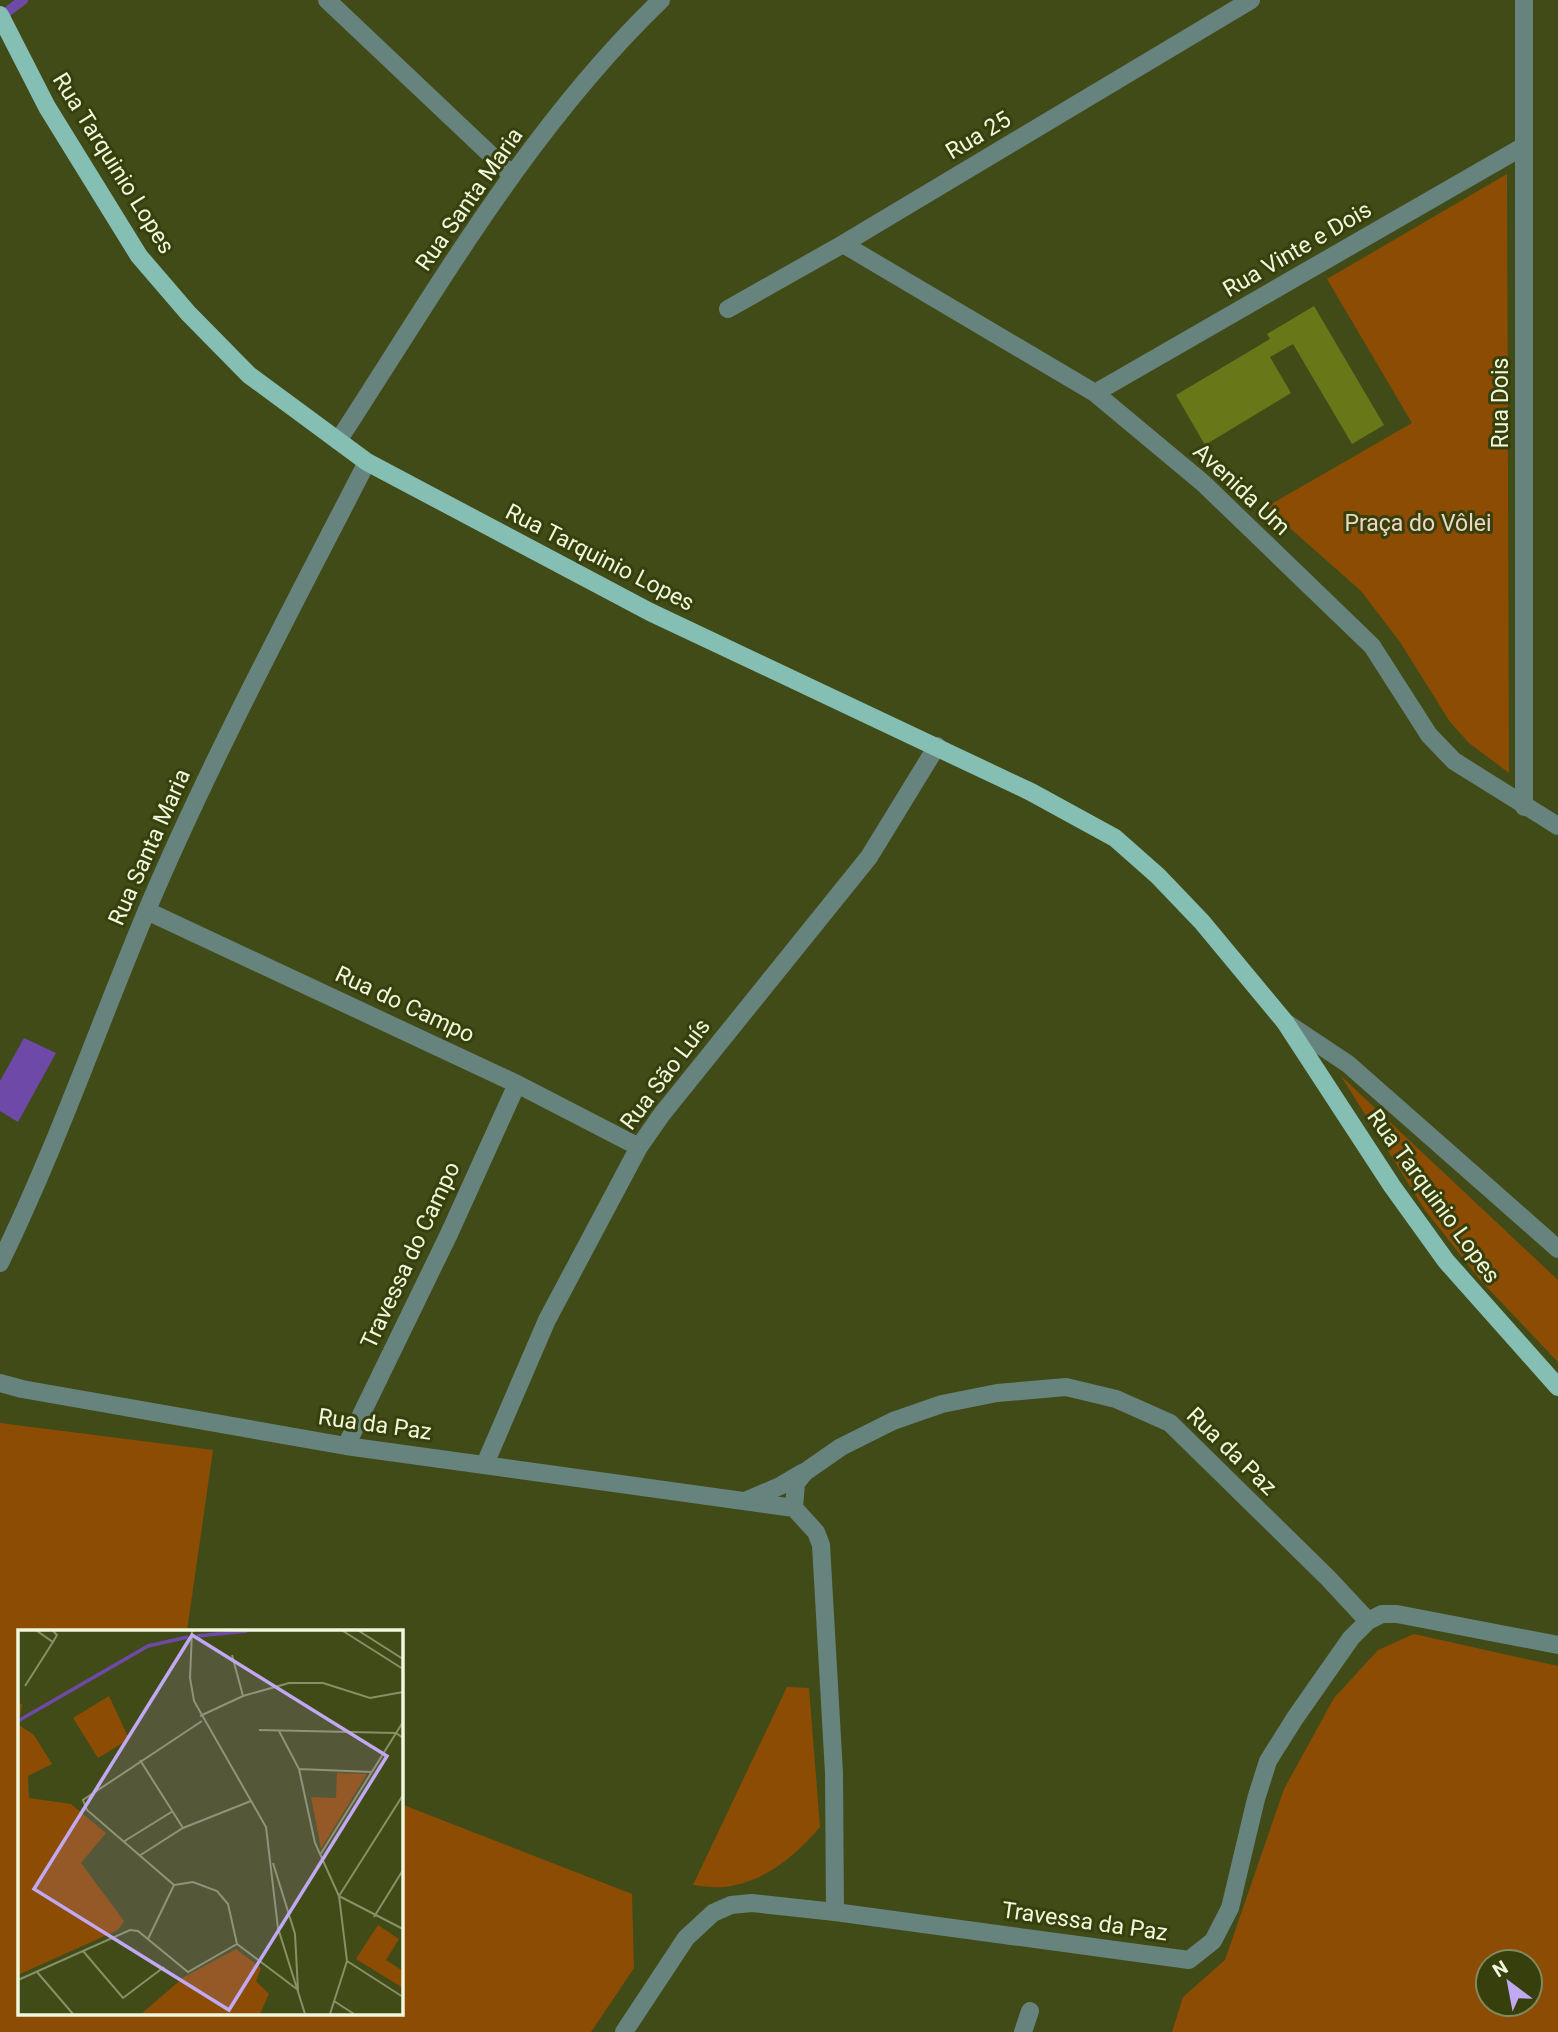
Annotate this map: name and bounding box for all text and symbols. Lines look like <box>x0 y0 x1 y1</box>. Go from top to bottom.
street label: Rua Tarquinio Lopes <box>47 68 180 259</box>
street label: Rua 25 <box>941 106 1016 165</box>
street label: Rua Santa Maria <box>410 123 529 276</box>
street label: Rua Vinte e Dois <box>1218 196 1376 303</box>
street label: Rua Dois <box>1487 358 1514 448</box>
street label: Avenida Um <box>1188 438 1296 541</box>
street label: Rua Tarquinio Lopes <box>501 498 699 617</box>
park label: Praça do Vôlei <box>1344 510 1492 537</box>
street label: Rua Santa Maria <box>103 765 196 930</box>
street label: Rua do Campo <box>331 960 479 1049</box>
street label: Rua São Luís <box>615 1013 716 1135</box>
street label: Rua Tarquinio Lopes <box>1362 1104 1506 1288</box>
street label: Travessa do Campo <box>355 1157 466 1353</box>
street label: Rua da Paz <box>1181 1402 1282 1501</box>
street label: Rua da Paz <box>316 1403 434 1446</box>
inset map <box>18 1630 402 2014</box>
street label: Travessa da Paz <box>1000 1896 1170 1946</box>
north arrow <box>1474 1948 1544 2018</box>
text: N <box>1488 1956 1512 1982</box>

